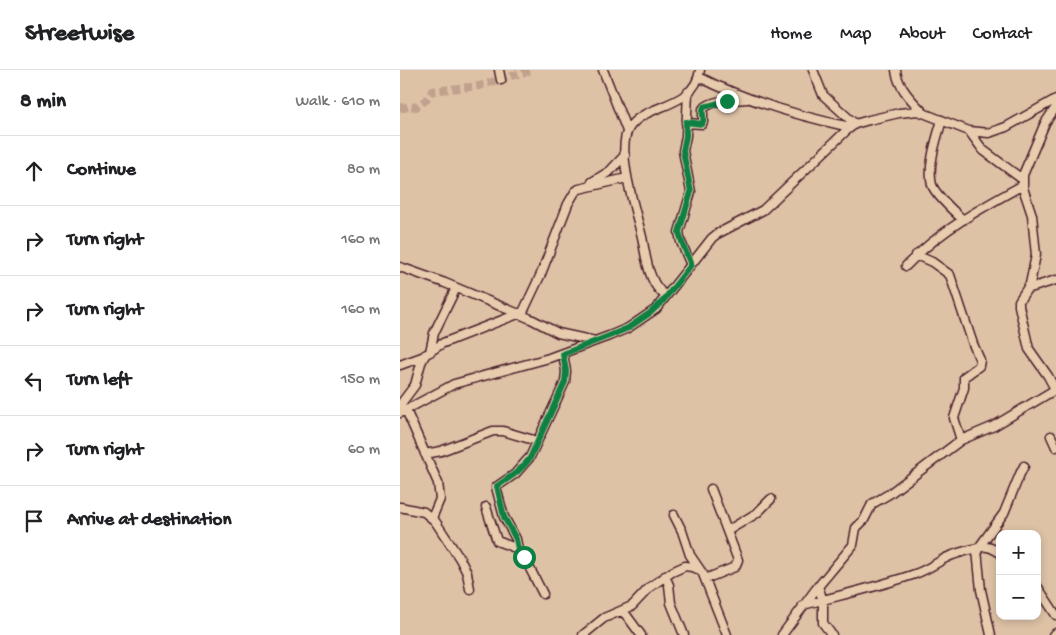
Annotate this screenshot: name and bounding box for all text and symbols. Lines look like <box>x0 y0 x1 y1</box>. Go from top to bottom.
text: Streetwise <box>25 20 134 49</box>
text: Home <box>770 24 812 45</box>
text: Map <box>840 24 871 45</box>
text: About <box>899 24 945 45</box>
text: Contact <box>973 24 1031 45</box>
text: 8 min <box>20 90 66 115</box>
route end <box>716 90 739 113</box>
text: Walk · 610 m <box>295 93 380 112</box>
icon: ahead <box>20 157 48 185</box>
text: Continue <box>67 159 136 182</box>
text: 80 m <box>347 161 380 180</box>
icon: right <box>20 227 48 255</box>
text: Turn right <box>67 229 143 252</box>
text: 160 m <box>341 231 380 250</box>
icon: right <box>20 297 48 325</box>
text: Turn right <box>67 299 143 322</box>
text: 160 m <box>341 301 380 320</box>
icon: left <box>20 367 48 395</box>
text: Turn left <box>67 369 131 392</box>
text: 150 m <box>341 371 380 390</box>
icon: right <box>20 437 48 465</box>
text: Turn right <box>67 439 143 462</box>
text: 60 m <box>348 441 380 460</box>
icon: arrive <box>20 507 48 535</box>
text: Arrive at destination <box>67 509 231 532</box>
map controls <box>996 530 1041 620</box>
button: + <box>996 530 1041 575</box>
route start <box>513 546 536 569</box>
button: − <box>996 575 1041 620</box>

